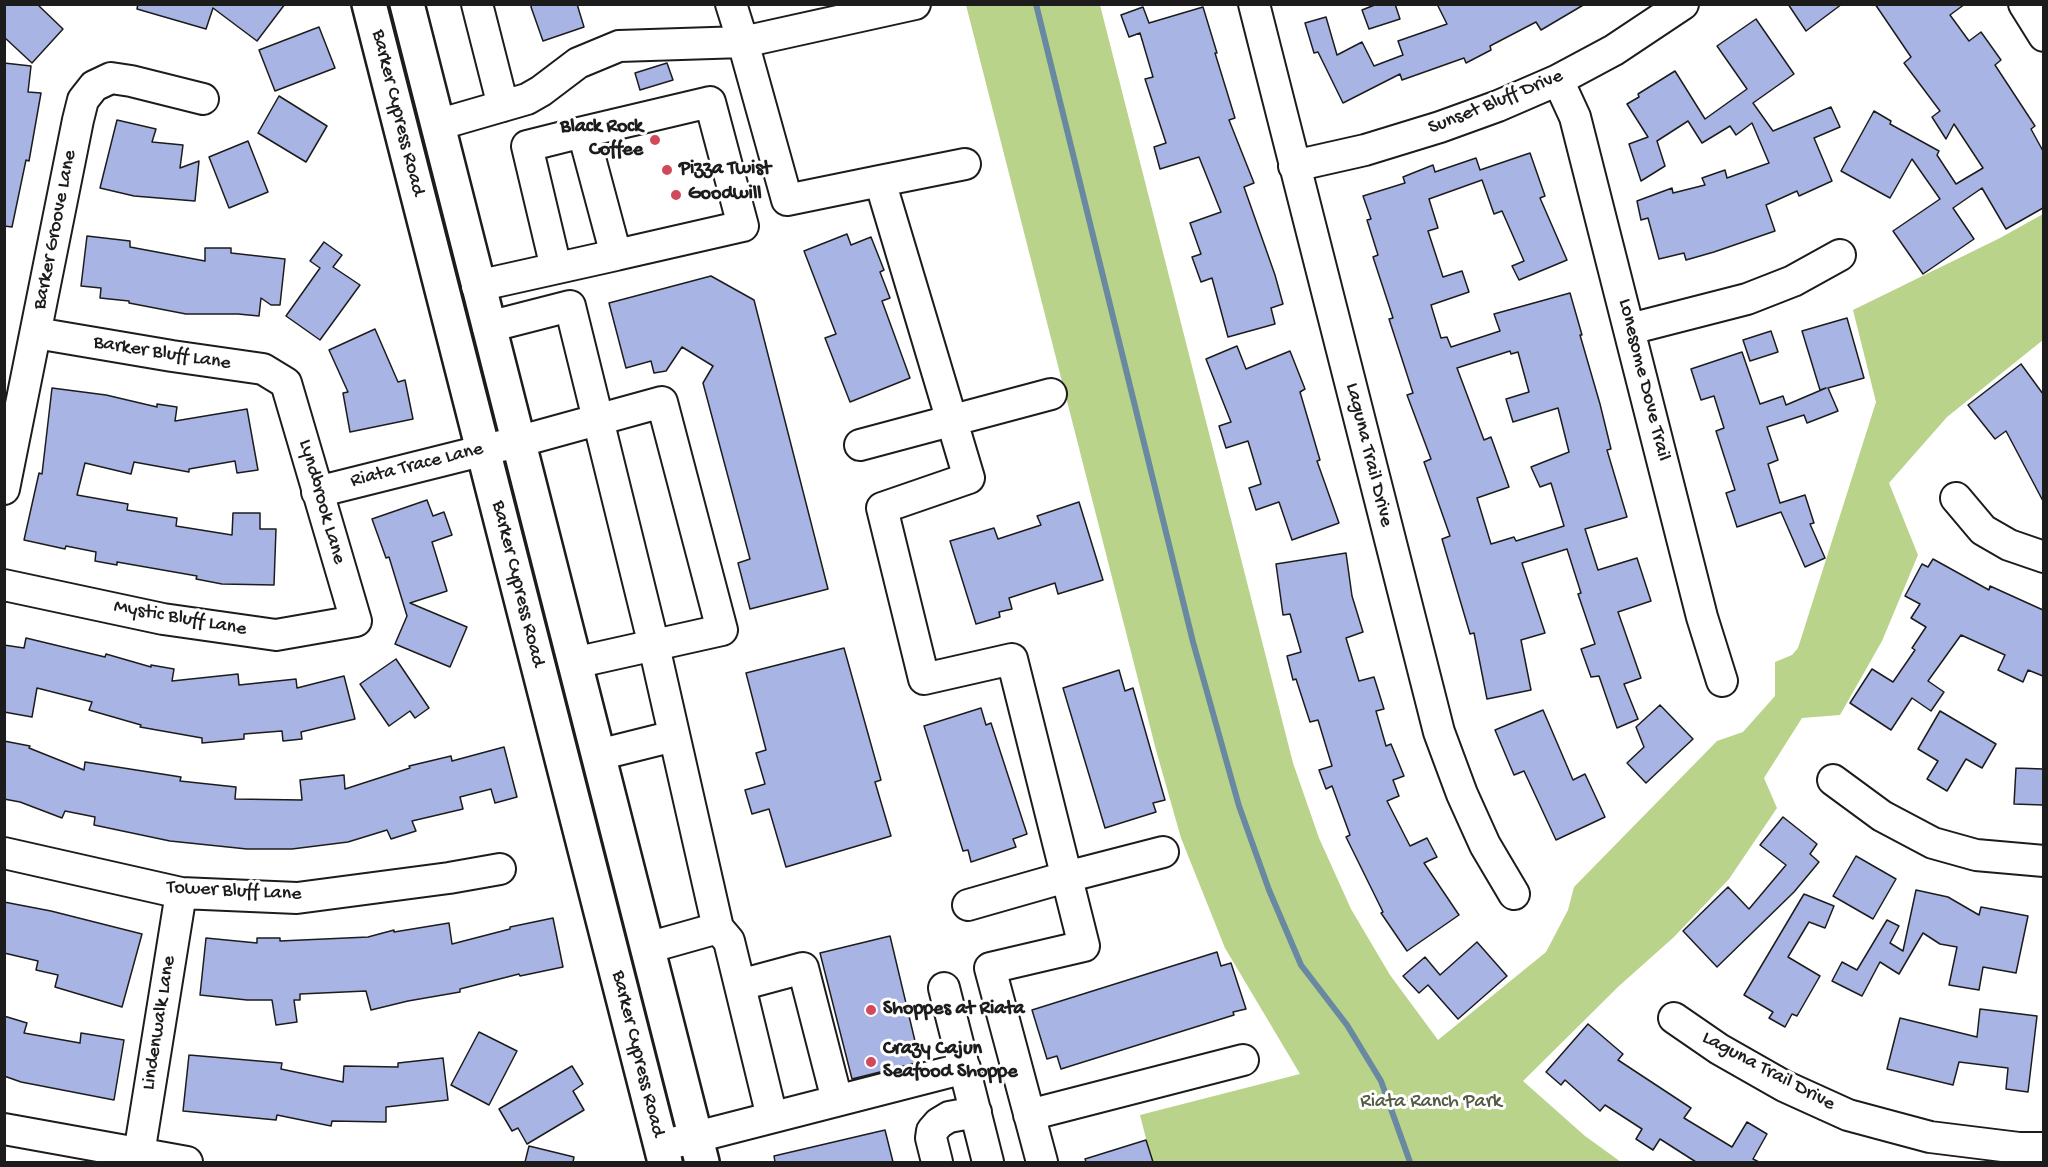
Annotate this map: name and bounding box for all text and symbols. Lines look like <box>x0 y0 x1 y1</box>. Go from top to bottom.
street label: Barker Cypress Road <box>365 27 429 199</box>
street label: Sunset Bluff Drive <box>1425 65 1567 141</box>
place label: Black Rock Coffee <box>560 116 643 163</box>
marker: Black Rock Coffee <box>648 133 662 147</box>
street label: Barker Groove Lane <box>29 148 83 312</box>
place label: Pizza Twist <box>679 158 771 182</box>
marker: Pizza Twist <box>660 163 674 177</box>
place label: Goodwill <box>688 183 762 207</box>
marker: Goodwill <box>669 188 683 202</box>
street label: Lonesome Dove Trail <box>1611 296 1675 464</box>
street label: Barker Bluff Lane <box>92 331 232 377</box>
street label: Laguna Trail Drive <box>1339 381 1397 529</box>
street label: Lyndbrook Lane <box>292 437 350 567</box>
street label: Riata Trace Lane <box>348 438 486 494</box>
street label: Barker Cypress Road <box>485 498 549 670</box>
street label: Mystic Bluff Lane <box>112 596 248 642</box>
street label: Tower Bluff Lane <box>166 876 302 908</box>
street label: Lindenwalk Lane <box>138 954 182 1092</box>
street label: Barker Cypress Road <box>605 968 669 1140</box>
place label: Shoppes at Riata <box>883 998 1025 1022</box>
marker: Shoppes at Riata <box>864 1003 878 1017</box>
street label: Laguna Trail Drive <box>1697 1027 1839 1117</box>
place label: Crazy Cajun Seafood Shoppe <box>883 1038 1017 1085</box>
marker: Crazy Cajun Seafood Shoppe <box>864 1055 878 1069</box>
park label: Riata Ranch Park <box>1360 1091 1502 1115</box>

